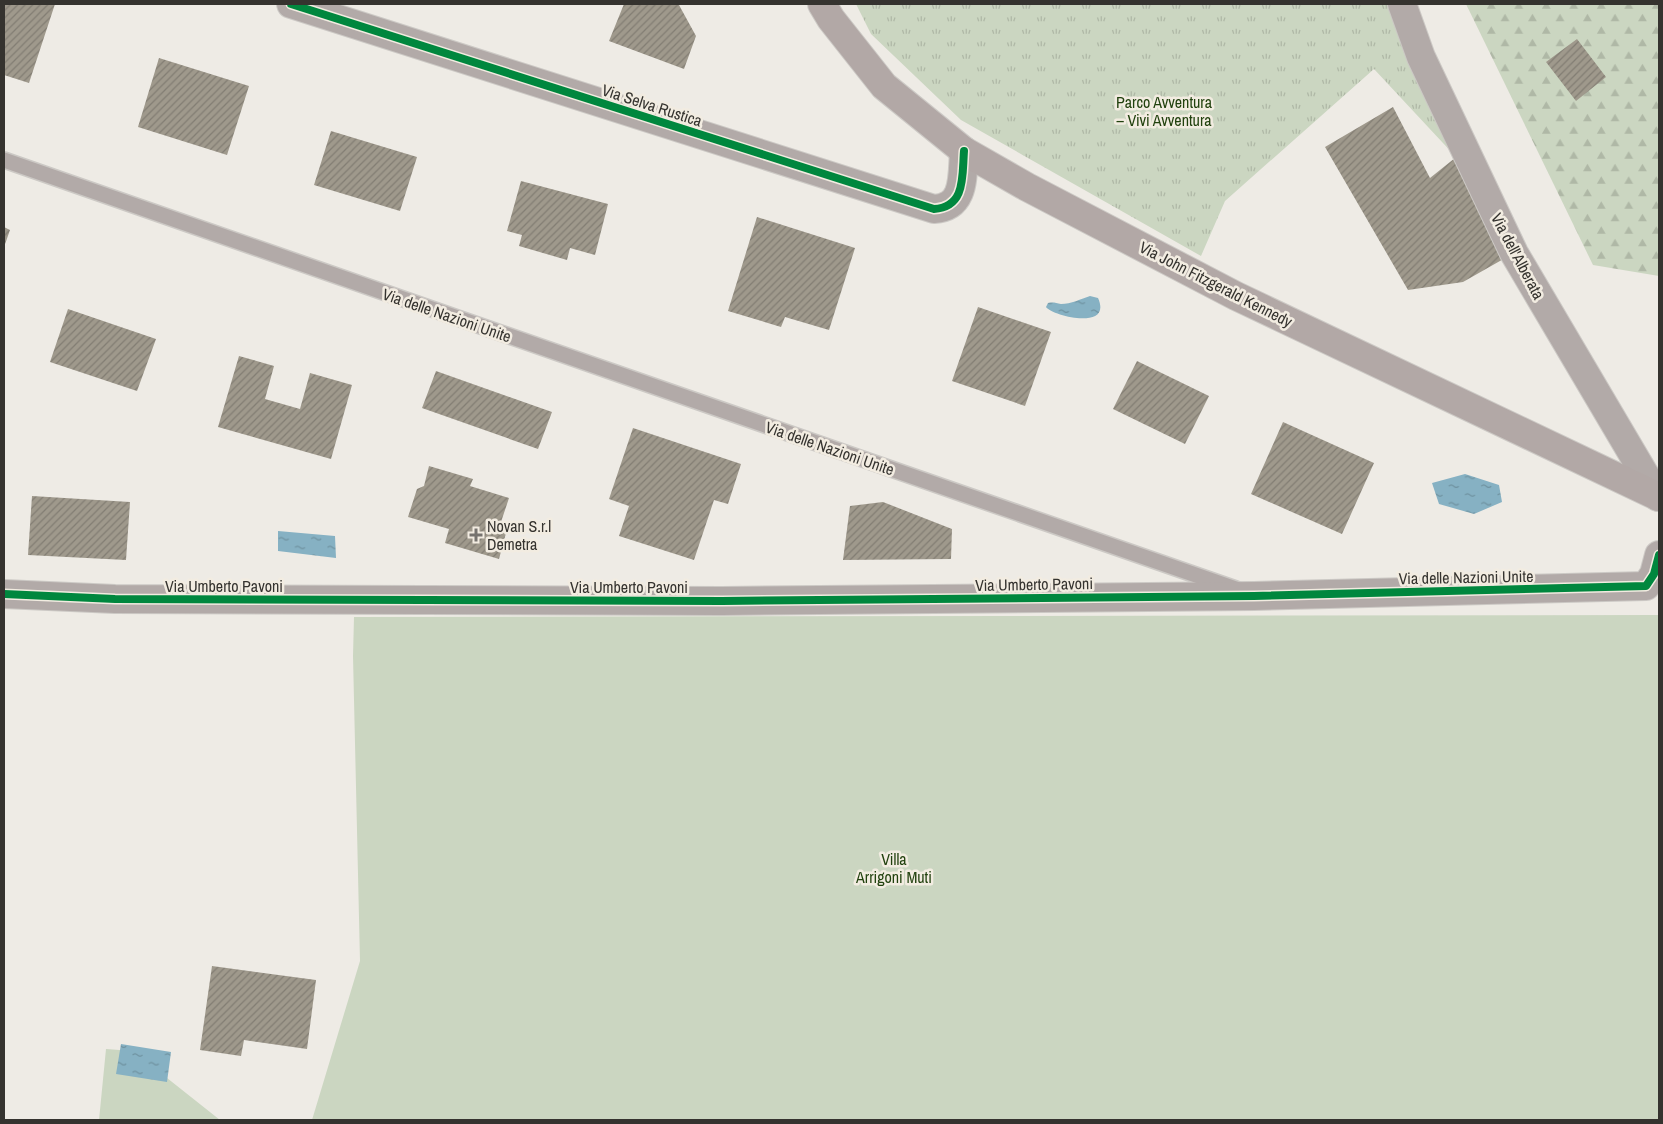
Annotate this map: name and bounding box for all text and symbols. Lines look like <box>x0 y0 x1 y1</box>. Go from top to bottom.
street label: Via Selva Rustica <box>599 78 706 132</box>
park label: Parco Avventura – Vivi Avventura <box>1116 91 1213 131</box>
street label: Via dell'Alberata <box>1486 209 1550 304</box>
street label: Via John Fitzgerald Kennedy <box>1136 236 1297 332</box>
street label: Via delle Nazioni Unite <box>380 283 514 347</box>
street label: Via delle Nazioni Unite <box>763 416 897 480</box>
place label: Novan S.r.l Demetra <box>487 515 551 555</box>
marker: Novan S.r.l Demetra <box>469 528 483 542</box>
street label: Via delle Nazioni Unite <box>1398 565 1534 589</box>
street label: Via Umberto Pavoni <box>975 572 1093 596</box>
street label: Via Umberto Pavoni <box>165 575 283 597</box>
street label: Via Umberto Pavoni <box>570 576 688 598</box>
park label: Villa Arrigoni Muti <box>855 848 932 888</box>

